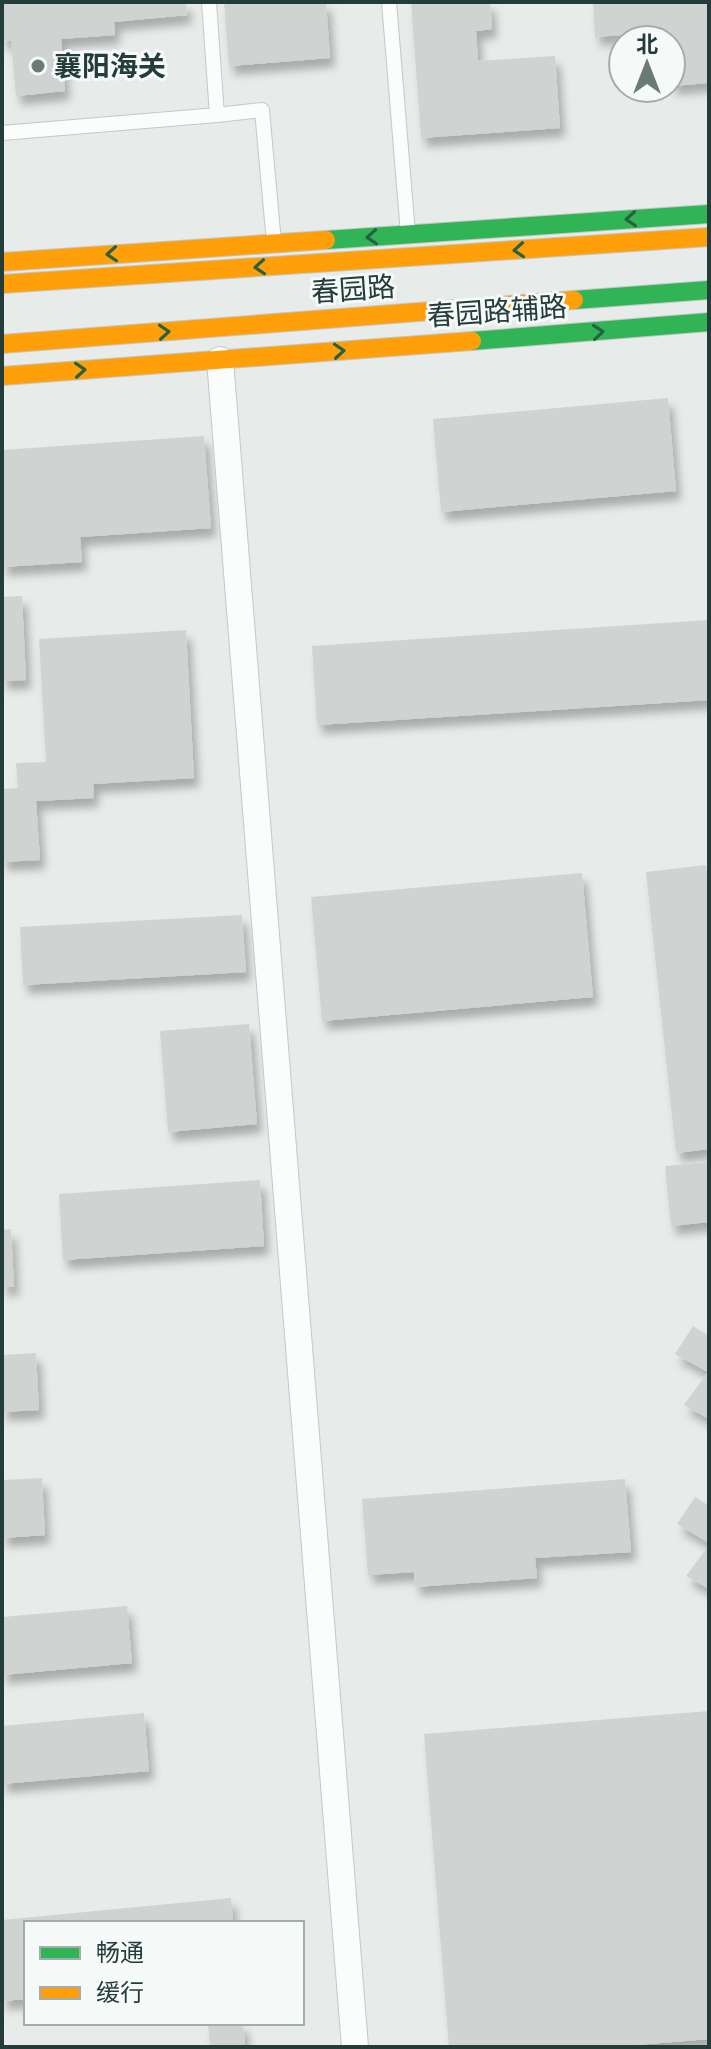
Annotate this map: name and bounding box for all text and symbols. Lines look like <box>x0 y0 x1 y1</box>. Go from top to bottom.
north arrow <box>607 24 687 104</box>
text: 北 <box>636 32 658 58</box>
place label: 襄阳海关 <box>54 50 166 84</box>
marker: 襄阳海关 <box>29 57 47 75</box>
one-way arrow <box>624 210 637 227</box>
one-way arrow <box>365 228 378 245</box>
one-way arrow <box>512 241 525 258</box>
one-way arrow <box>105 246 118 263</box>
one-way arrow <box>253 258 266 275</box>
street label: 春园路 <box>310 270 396 310</box>
street label: 春园路辅路 <box>426 290 568 334</box>
one-way arrow <box>592 323 605 340</box>
one-way arrow <box>157 324 170 341</box>
one-way arrow <box>333 343 346 360</box>
one-way arrow <box>74 362 87 379</box>
legend <box>24 1921 304 2025</box>
text: 畅通 <box>96 1939 144 1968</box>
text: 缓行 <box>96 1979 144 2008</box>

